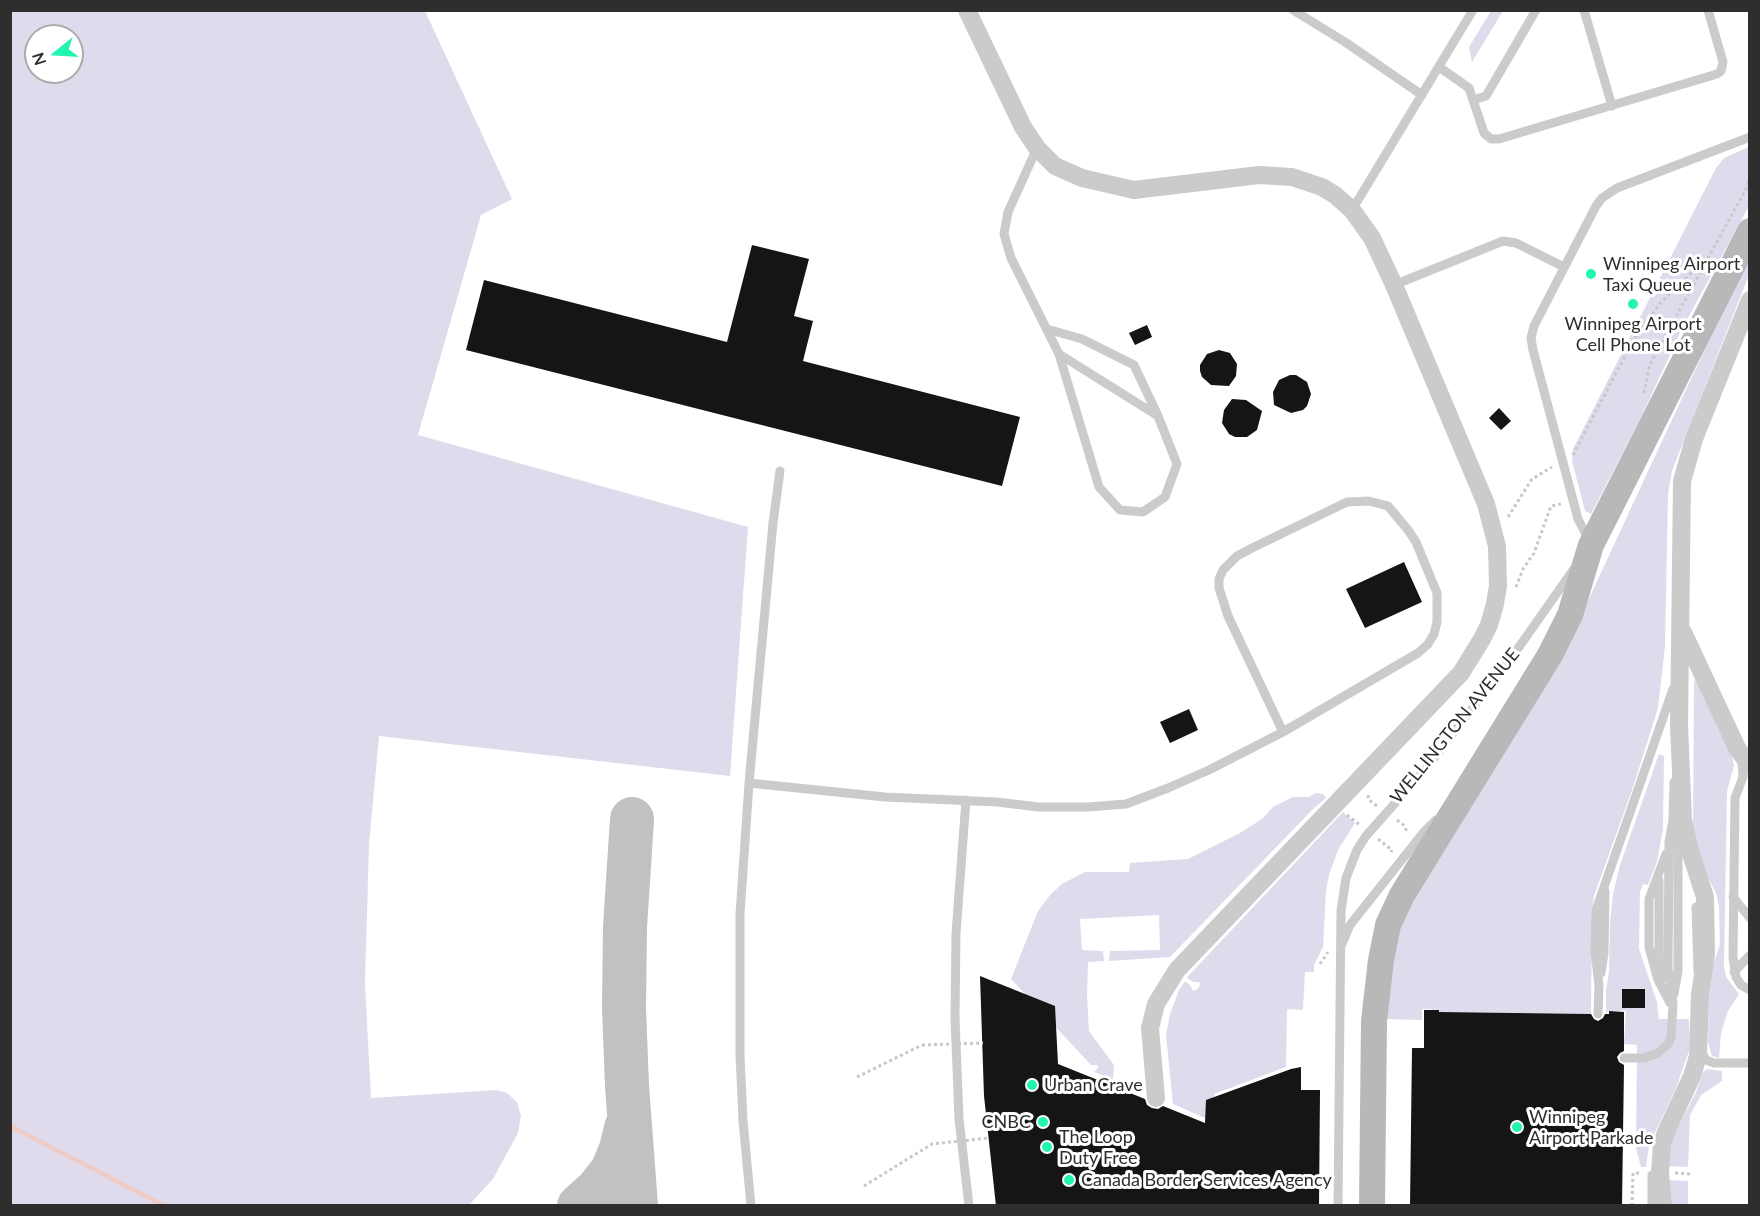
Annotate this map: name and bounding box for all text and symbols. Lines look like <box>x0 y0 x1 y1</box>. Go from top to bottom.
north arrow <box>24 24 84 84</box>
text: N <box>27 50 49 68</box>
place label: Winnipeg Airport Taxi Queue <box>1603 253 1740 296</box>
marker: Winnipeg Airport Taxi Queue <box>1584 267 1598 281</box>
marker: Winnipeg Airport Cell Phone Lot <box>1626 297 1640 311</box>
place label: Winnipeg Airport Cell Phone Lot <box>1564 313 1702 356</box>
street label: WELLINGTON AVENUE <box>1386 644 1524 808</box>
place label: Urban Crave <box>1044 1074 1143 1096</box>
marker: Urban Crave <box>1025 1078 1039 1092</box>
place label: Winnipeg Airport Parkade <box>1529 1106 1654 1148</box>
place label: CNBC <box>982 1111 1031 1133</box>
marker: CNBC <box>1036 1115 1050 1129</box>
marker: Winnipeg Airport Parkade <box>1510 1120 1524 1134</box>
place label: The Loop Duty Free <box>1059 1126 1138 1168</box>
marker: The Loop Duty Free <box>1040 1140 1054 1154</box>
place label: Canada Border Services Agency <box>1081 1169 1332 1191</box>
marker: Canada Border Services Agency <box>1062 1173 1076 1187</box>

